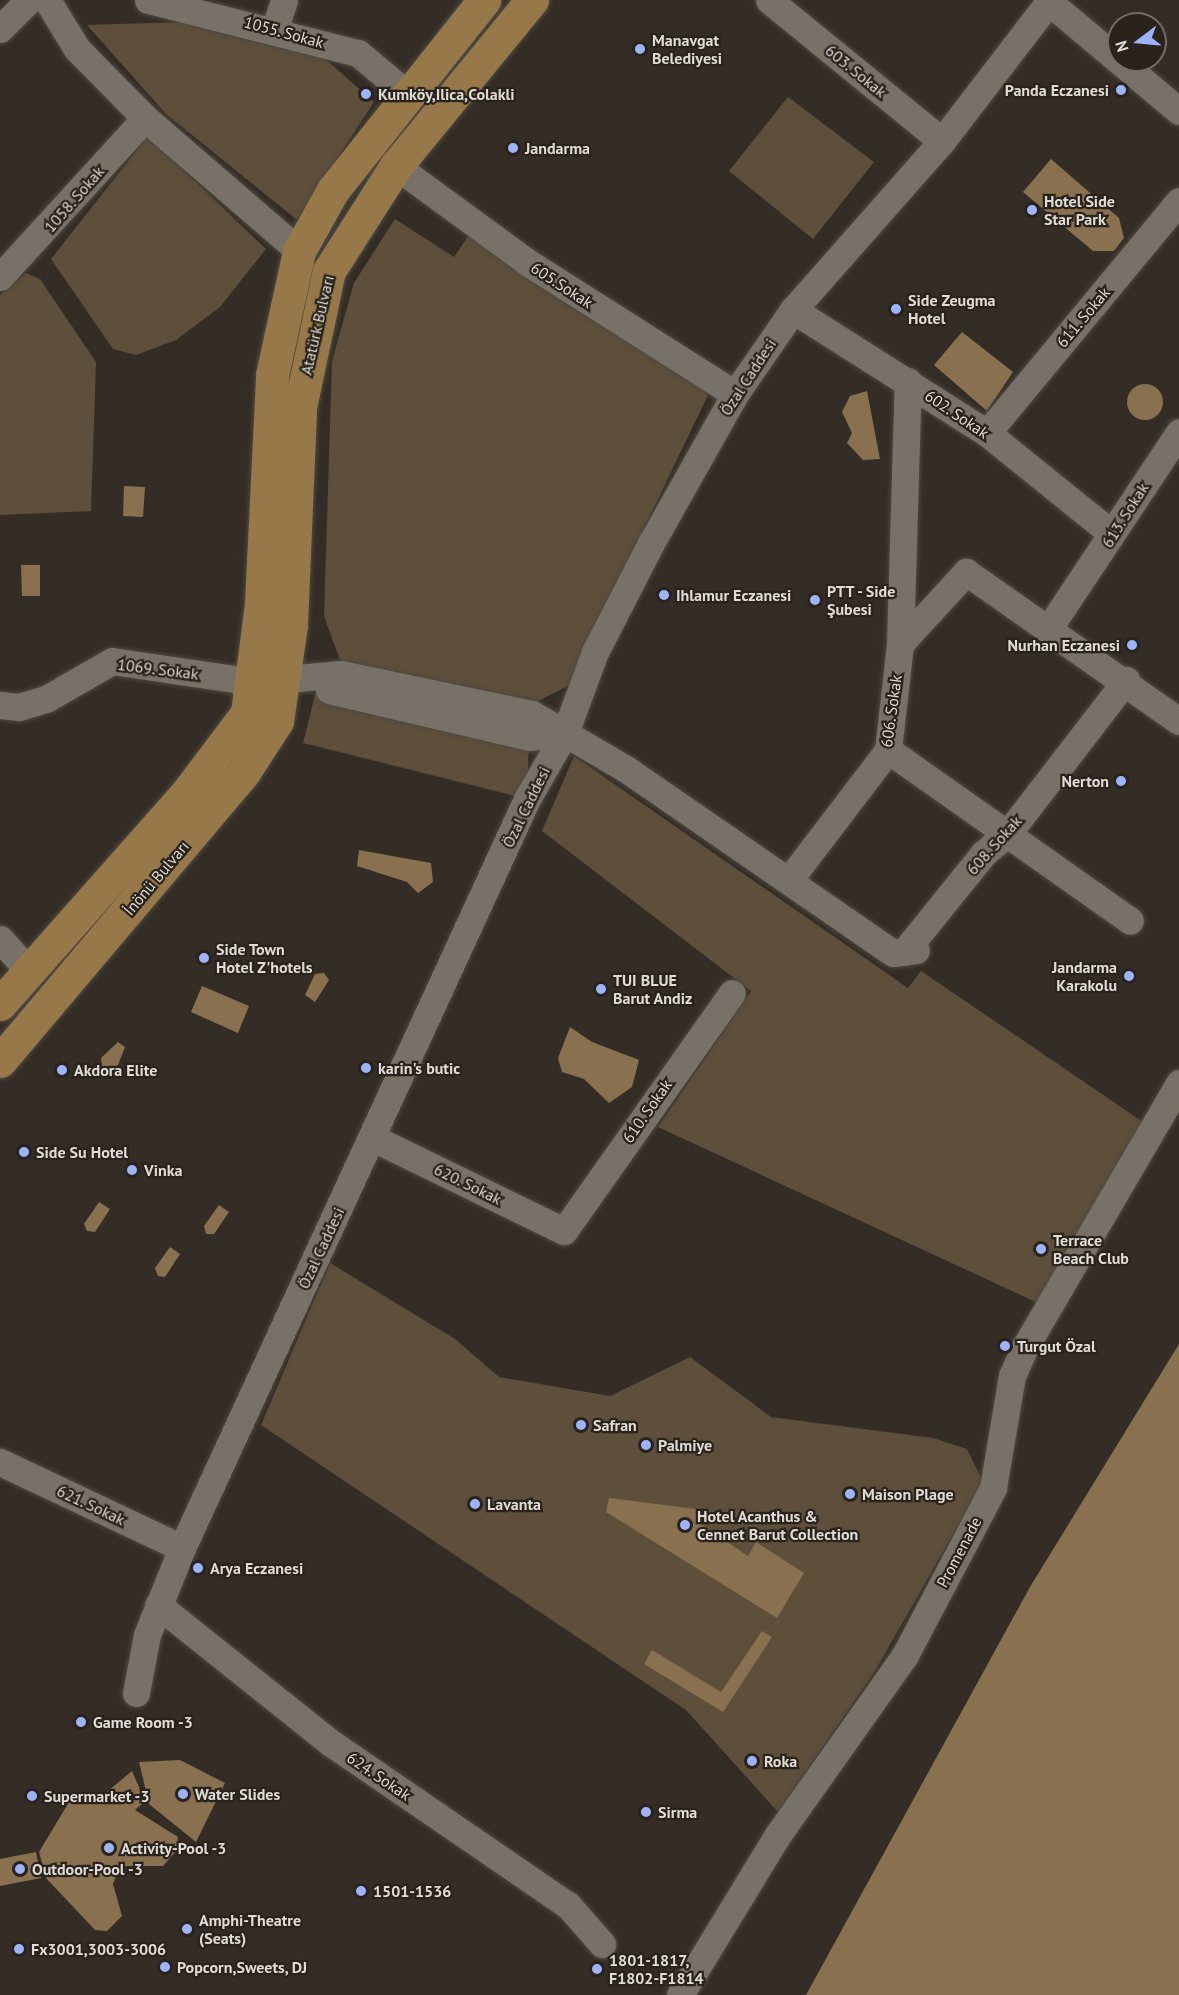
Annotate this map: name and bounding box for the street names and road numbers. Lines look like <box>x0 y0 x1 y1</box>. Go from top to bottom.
street label: 1055. Sokak <box>241 12 327 52</box>
street label: 603. Sokak <box>821 40 891 102</box>
street label: 1058. Sokak <box>40 161 108 237</box>
street label: 605.Sokak <box>527 258 597 312</box>
street label: Atatürk Bulvarı <box>296 273 338 377</box>
street label: 611. Sokak <box>1052 282 1114 352</box>
street label: Özal Caddesi <box>716 335 780 419</box>
street label: 602. Sokak <box>921 385 993 443</box>
street label: 613. Sokak <box>1097 478 1153 552</box>
street label: 1069. Sokak <box>116 654 200 684</box>
street label: 606. Sokak <box>876 673 906 749</box>
street label: Özal Caddesi <box>498 763 554 851</box>
street label: 608. Sokak <box>962 811 1026 879</box>
street label: İnönü Bulvarı <box>119 837 193 919</box>
street label: 610. Sokak <box>618 1075 676 1147</box>
street label: 620. Sokak <box>430 1159 506 1209</box>
street label: Özal Caddesi <box>294 1204 348 1292</box>
street label: 621. Sokak <box>53 1481 129 1529</box>
street label: Promenade <box>932 1514 986 1590</box>
street label: 624. Sokak <box>343 1747 415 1805</box>

